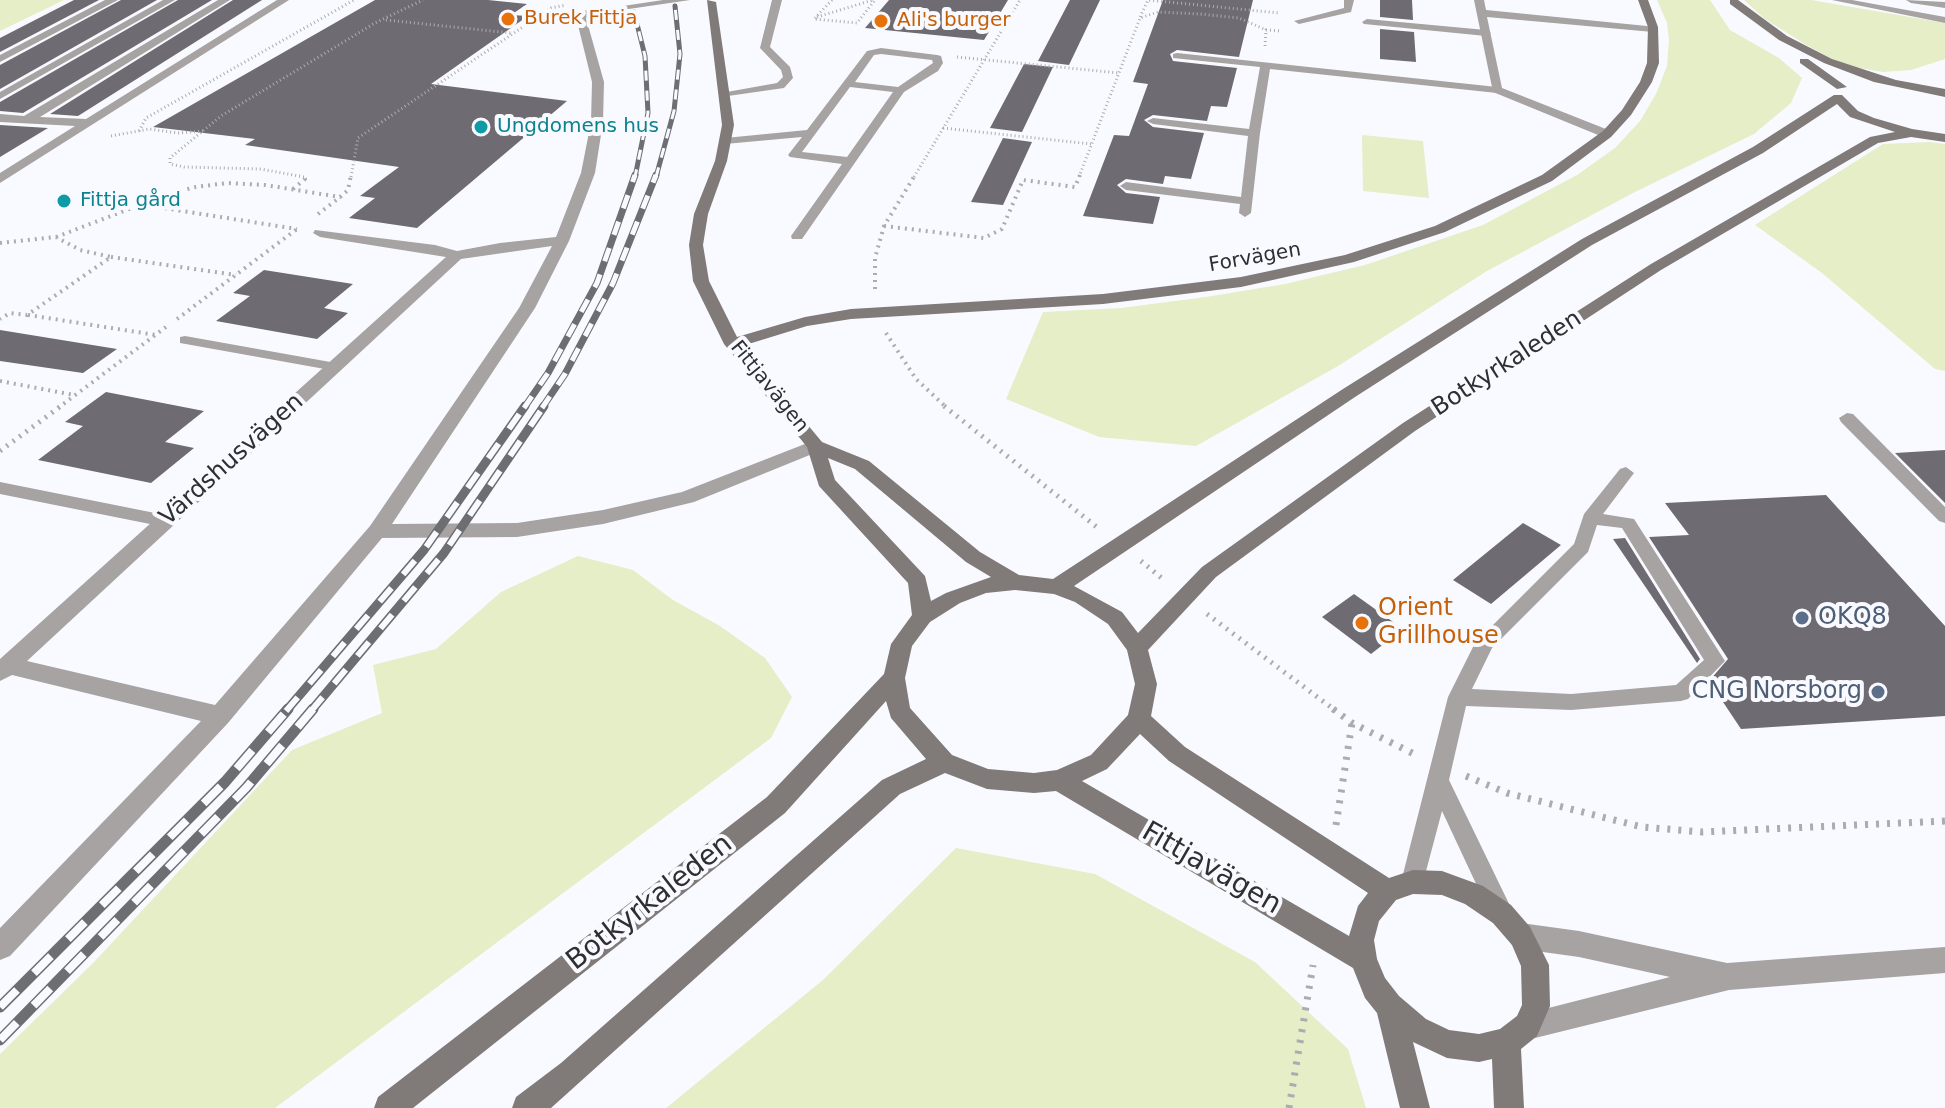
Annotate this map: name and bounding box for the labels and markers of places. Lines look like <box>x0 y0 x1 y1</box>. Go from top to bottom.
place label: Burek Fittja <box>524 7 638 31</box>
place label: Ali's burger <box>897 9 1011 33</box>
marker: Burek Fittja <box>499 10 517 28</box>
marker: Ali's burger <box>872 12 890 30</box>
place label: Ungdomens hus <box>497 115 659 139</box>
marker: Ungdomens hus <box>472 118 490 136</box>
place label: Fittja gård <box>80 189 181 213</box>
marker: Fittja gård <box>55 192 73 210</box>
place label: Orient Grillhouse <box>1378 595 1499 651</box>
place label: OKQ8 <box>1818 604 1887 632</box>
marker: OKQ8 <box>1793 609 1811 627</box>
marker: Orient Grillhouse <box>1353 614 1371 632</box>
place label: CNG Norsborg <box>1691 678 1862 706</box>
marker: CNG Norsborg <box>1869 683 1887 701</box>

